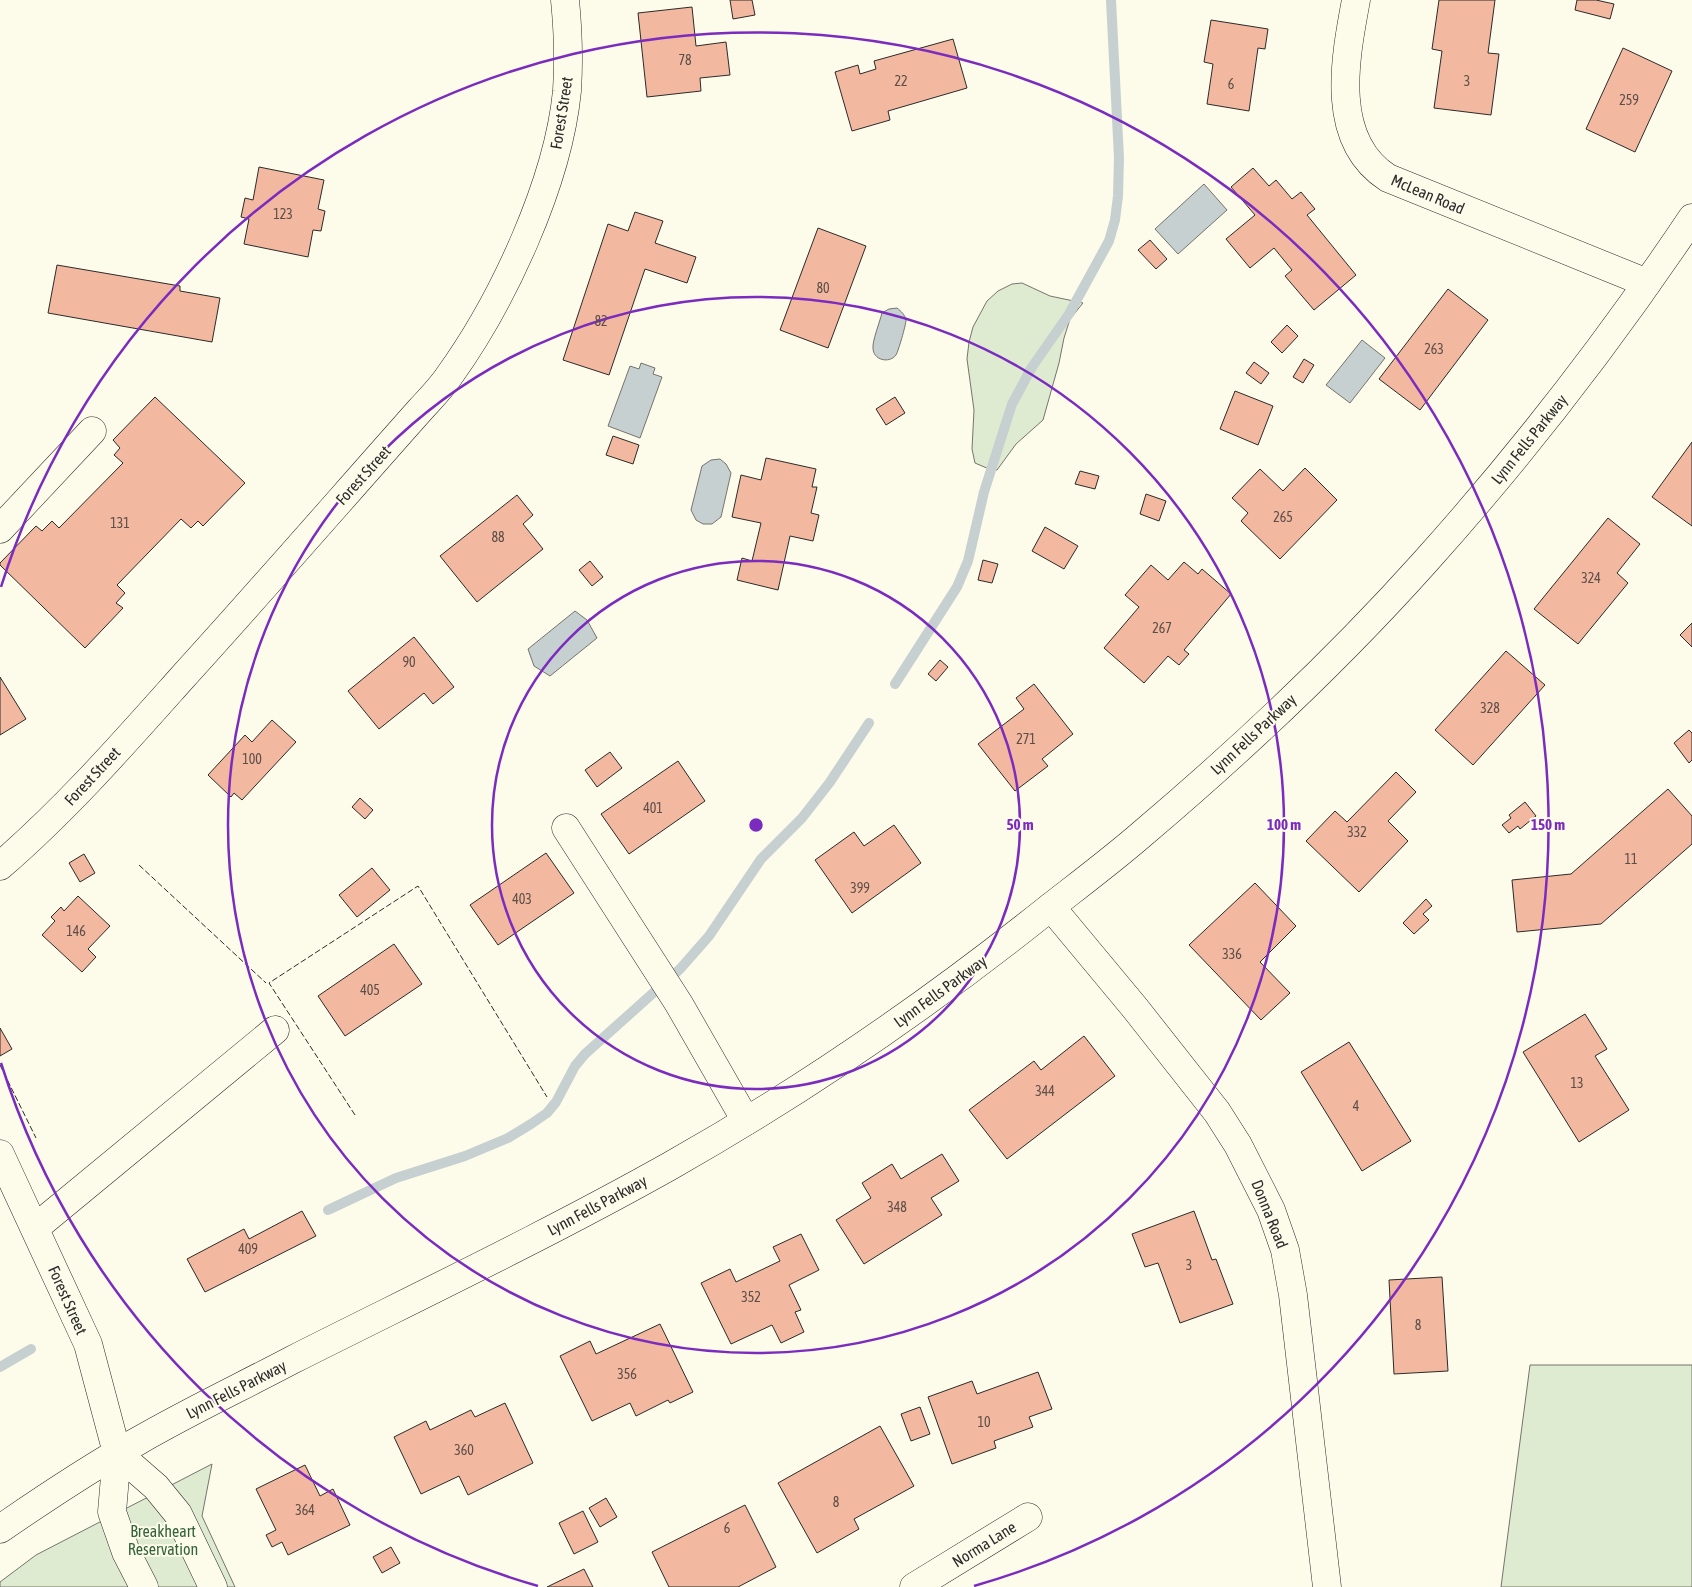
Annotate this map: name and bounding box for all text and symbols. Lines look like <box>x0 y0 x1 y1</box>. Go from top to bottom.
house number: 78 <box>678 52 692 68</box>
house number: 22 <box>894 73 908 89</box>
house number: 3 <box>1464 73 1470 89</box>
street label: Forest Street <box>546 75 576 151</box>
house number: 6 <box>1228 76 1235 92</box>
house number: 259 <box>1619 92 1639 108</box>
street label: McLean Road <box>1389 170 1467 218</box>
house number: 123 <box>273 206 293 222</box>
house number: 80 <box>816 280 830 296</box>
house number: 82 <box>594 313 608 329</box>
house number: 263 <box>1424 341 1444 357</box>
street label: Lynn Fells Parkway <box>1487 390 1572 488</box>
street label: Forest Street <box>332 441 394 508</box>
house number: 265 <box>1273 509 1293 525</box>
house number: 131 <box>110 515 130 531</box>
house number: 88 <box>491 529 505 545</box>
house number: 324 <box>1581 570 1601 586</box>
house number: 267 <box>1152 620 1172 636</box>
house number: 90 <box>402 654 416 670</box>
street label: Lynn Fells Parkway <box>1207 690 1300 779</box>
house number: 328 <box>1480 700 1500 716</box>
house number: 271 <box>1016 731 1036 747</box>
street label: Forest Street <box>60 743 124 809</box>
house number: 100 <box>242 751 262 767</box>
house number: 401 <box>643 800 663 816</box>
centre of rings <box>747 816 765 834</box>
text: 50 m <box>1007 816 1034 833</box>
text: 100 m <box>1267 816 1301 833</box>
text: 150 m <box>1531 816 1565 833</box>
house number: 332 <box>1347 824 1367 840</box>
house number: 11 <box>1624 851 1638 867</box>
house number: 399 <box>850 880 870 896</box>
house number: 403 <box>512 891 532 907</box>
house number: 146 <box>66 923 86 939</box>
house number: 336 <box>1222 946 1242 962</box>
street label: Lynn Fells Parkway <box>890 951 991 1031</box>
house number: 405 <box>360 982 380 998</box>
house number: 13 <box>1570 1075 1584 1091</box>
house number: 344 <box>1035 1083 1055 1099</box>
house number: 4 <box>1353 1098 1360 1114</box>
street label: Lynn Fells Parkway <box>544 1171 651 1240</box>
street label: Donna Road <box>1248 1177 1292 1251</box>
house number: 348 <box>887 1199 907 1215</box>
house number: 409 <box>238 1241 258 1257</box>
house number: 3 <box>1186 1257 1192 1273</box>
street label: Forest Street <box>45 1263 91 1337</box>
house number: 352 <box>741 1289 761 1305</box>
house number: 8 <box>1415 1317 1422 1333</box>
street label: Lynn Fells Parkway <box>183 1356 290 1423</box>
house number: 356 <box>617 1366 637 1382</box>
house number: 10 <box>977 1414 991 1430</box>
house number: 360 <box>454 1442 474 1458</box>
house number: 8 <box>833 1494 840 1510</box>
house number: 364 <box>295 1502 315 1518</box>
street label: Norma Lane <box>949 1517 1019 1571</box>
house number: 6 <box>724 1520 731 1536</box>
park label: Breakheart Reservation <box>128 1522 198 1558</box>

